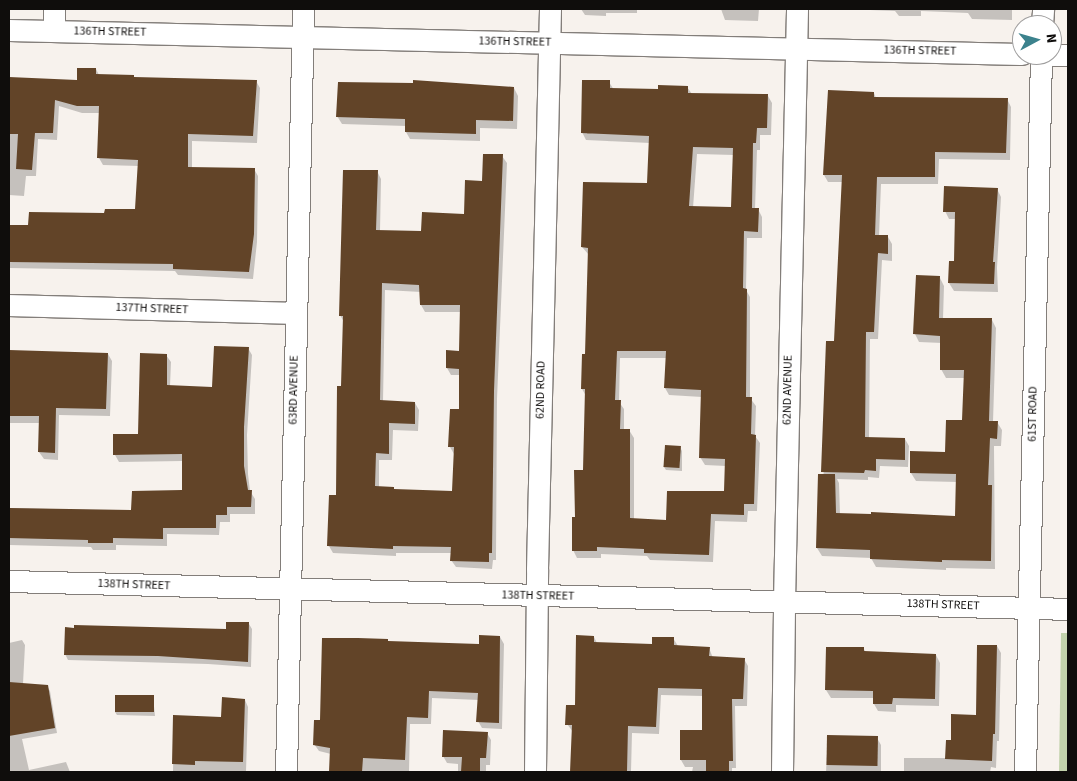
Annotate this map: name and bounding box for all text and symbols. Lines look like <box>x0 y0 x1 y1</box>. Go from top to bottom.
north arrow <box>1012 15 1062 65</box>
street label: 136TH STREET <box>73 24 147 40</box>
text: N <box>1040 33 1061 44</box>
street label: 136TH STREET <box>478 34 552 50</box>
street label: 136TH STREET <box>883 43 957 59</box>
street label: 137TH STREET <box>115 301 189 317</box>
street label: 63RD AVENUE <box>286 355 302 425</box>
street label: 62ND AVENUE <box>780 355 796 425</box>
street label: 62ND ROAD <box>533 361 549 419</box>
street label: 61ST ROAD <box>1025 386 1041 442</box>
street label: 138TH STREET <box>97 577 171 593</box>
street label: 138TH STREET <box>501 588 575 604</box>
street label: 138TH STREET <box>906 597 980 613</box>

